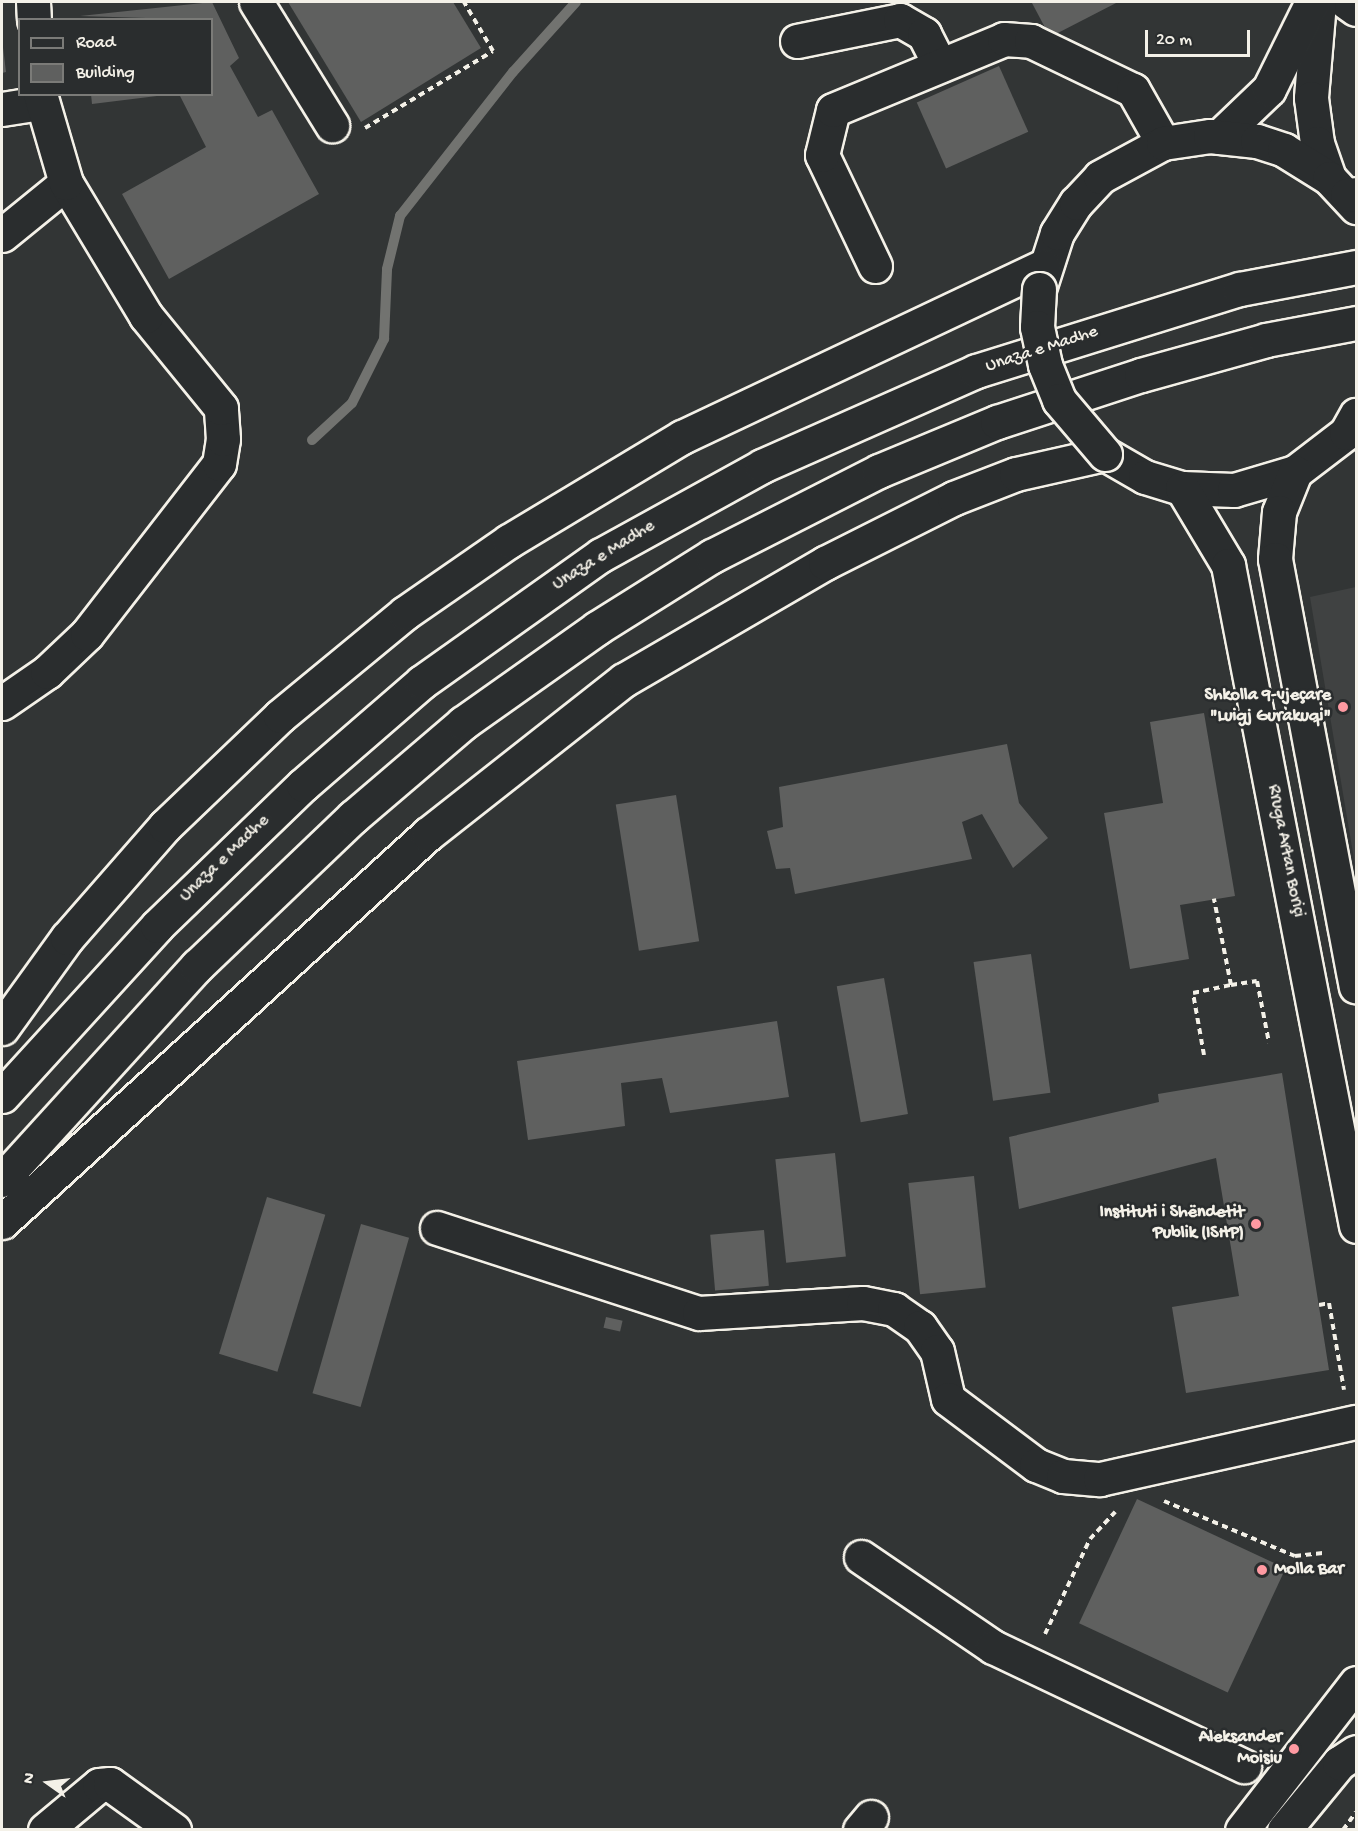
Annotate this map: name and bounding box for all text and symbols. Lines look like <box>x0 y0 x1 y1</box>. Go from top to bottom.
legend <box>18 18 213 96</box>
scale bar <box>1148 18 1253 56</box>
text: 20 m <box>1156 30 1192 51</box>
text: Road <box>76 33 115 54</box>
text: Building <box>76 63 135 84</box>
street label: Unaza e Madhe <box>983 322 1101 378</box>
street label: Unaza e Madhe <box>549 516 659 596</box>
place label: Shkolla 9-vjeçare "Luigj Gurakuqi" <box>1205 686 1331 728</box>
marker: Shkolla 9-vjeçare "Luigj Gurakuqi" <box>1336 700 1350 714</box>
street label: Rruga Artan Boriçi <box>1262 783 1308 919</box>
street label: Unaza e Madhe <box>176 811 274 907</box>
place label: Instituti i Shëndetit Publik (ISHP) <box>1099 1203 1244 1246</box>
marker: Instituti i Shëndetit Publik (ISHP) <box>1249 1217 1263 1231</box>
place label: Molla Bar <box>1274 1559 1344 1581</box>
marker: Molla Bar <box>1255 1563 1269 1577</box>
place label: Aleksander Moisiu <box>1199 1728 1282 1770</box>
marker: Aleksander Moisiu <box>1287 1742 1301 1756</box>
north arrow <box>18 1753 78 1813</box>
text: N <box>20 1771 41 1786</box>

